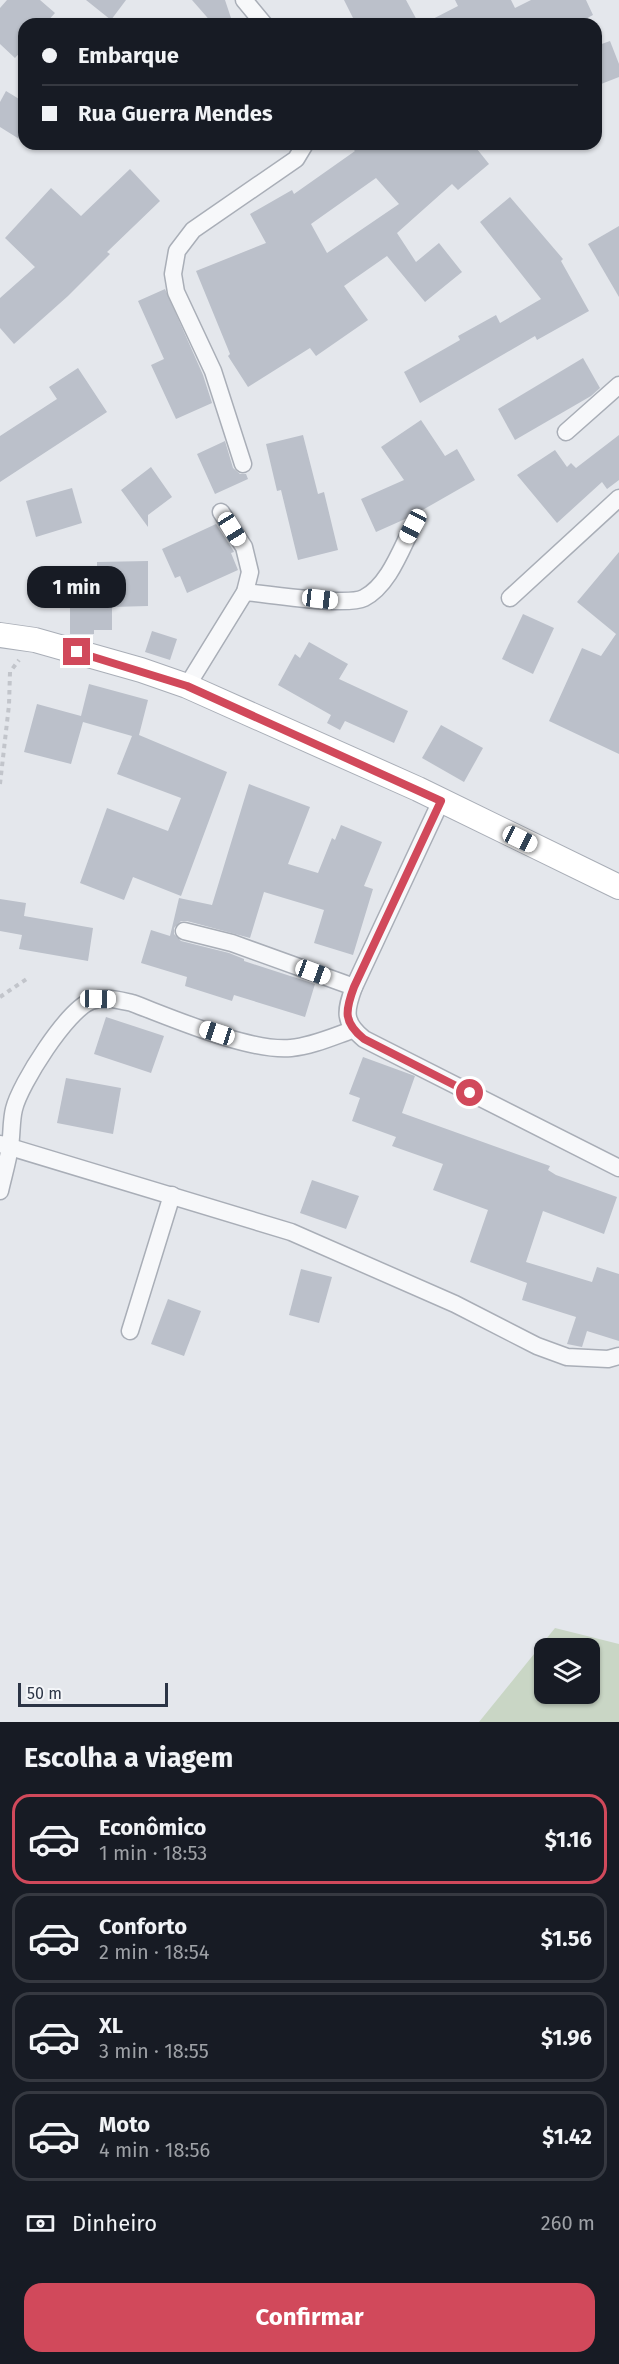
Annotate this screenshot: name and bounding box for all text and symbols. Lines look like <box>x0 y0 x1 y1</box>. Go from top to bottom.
text: Embarque <box>78 42 179 69</box>
text: Rua Guerra Mendes <box>78 100 273 127</box>
car <box>397 506 429 546</box>
car <box>215 509 249 549</box>
callout: 1 min <box>28 565 127 607</box>
text: 1 min <box>52 575 101 599</box>
car <box>301 588 339 610</box>
route end <box>63 638 90 665</box>
car <box>500 823 540 855</box>
car <box>293 957 333 987</box>
car <box>80 990 116 1008</box>
car <box>197 1019 237 1047</box>
route start <box>456 1079 483 1106</box>
map controls <box>534 1638 600 1704</box>
button: layers <box>534 1638 600 1704</box>
scale bar <box>18 1680 168 1708</box>
text: 50 m <box>27 1684 62 1703</box>
text: Escolha a viagem <box>24 1742 233 1774</box>
icon: car <box>27 1812 81 1866</box>
text: Econômico <box>99 1814 206 1841</box>
text: $1.16 <box>545 1826 592 1853</box>
text: 1 min · 18:53 <box>99 1841 207 1865</box>
icon: car <box>27 1911 81 1965</box>
text: Conforto <box>99 1913 187 1940</box>
text: $1.56 <box>541 1925 592 1952</box>
text: 2 min · 18:54 <box>99 1940 209 1964</box>
icon: car <box>27 2010 81 2064</box>
text: XL <box>99 2012 123 2039</box>
text: $1.96 <box>541 2024 592 2051</box>
text: 3 min · 18:55 <box>99 2039 209 2063</box>
icon: car <box>27 2109 81 2163</box>
text: Moto <box>99 2111 150 2138</box>
text: $1.42 <box>542 2123 592 2150</box>
text: 4 min · 18:56 <box>99 2138 210 2162</box>
icon: cash <box>24 2207 57 2240</box>
text: Dinheiro <box>72 2210 157 2237</box>
text: 260 m <box>541 2211 595 2235</box>
button: Confirmar <box>24 2283 595 2352</box>

